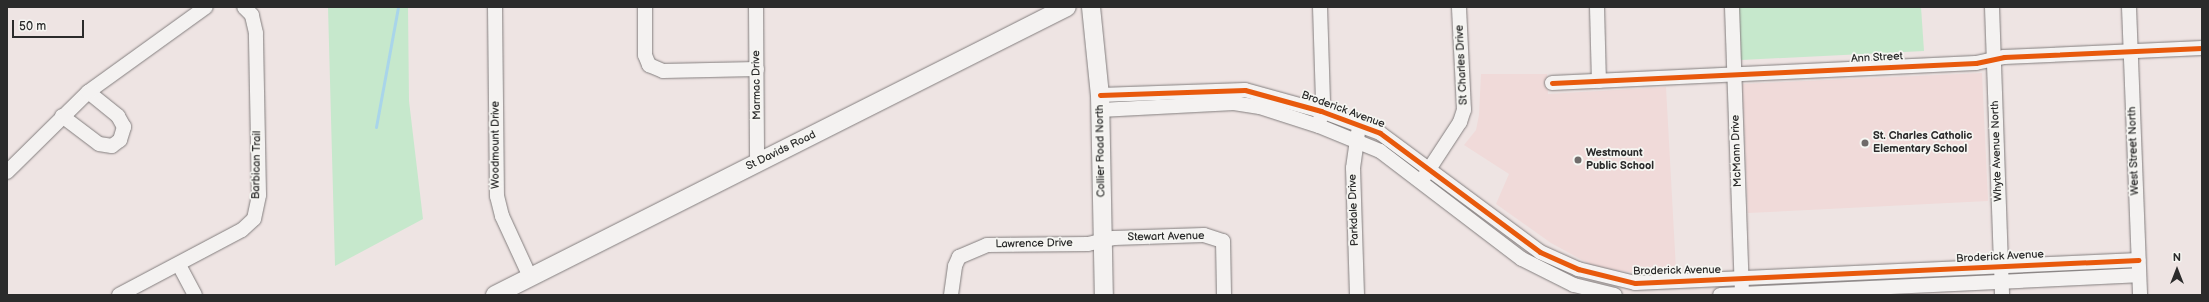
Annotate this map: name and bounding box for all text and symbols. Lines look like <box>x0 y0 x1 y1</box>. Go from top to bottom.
scale bar <box>14 12 86 38</box>
text: 50 m <box>19 19 46 34</box>
street label: St Charles Drive <box>1453 25 1471 105</box>
street label: Marmac Drive <box>750 50 764 120</box>
street label: Ann Street <box>1851 50 1903 66</box>
street label: Broderick Avenue <box>1299 89 1387 131</box>
street label: Whyte Avenue North <box>1989 100 2005 202</box>
street label: Woodmount Drive <box>489 101 503 189</box>
street label: Collier Road North <box>1094 105 1108 197</box>
street label: West Street North <box>2126 106 2142 196</box>
street label: McMann Drive <box>1729 115 1745 187</box>
street label: St Davids Road <box>744 128 818 174</box>
street label: Barbican Trail <box>250 130 264 200</box>
place label: St. Charles Catholic Elementary School <box>1873 130 1972 156</box>
marker: St. Charles Catholic Elementary School <box>1860 138 1870 148</box>
place label: Westmount Public School <box>1586 147 1654 173</box>
marker: Westmount Public School <box>1573 155 1583 165</box>
street label: Parkdale Drive <box>1346 174 1362 246</box>
street label: Stewart Avenue <box>1127 230 1205 244</box>
street label: Lawrence Drive <box>995 237 1073 251</box>
street label: Broderick Avenue <box>1956 248 2044 266</box>
north arrow <box>2157 250 2197 290</box>
text: N <box>2173 251 2181 264</box>
street label: Broderick Avenue <box>1633 264 1721 278</box>

